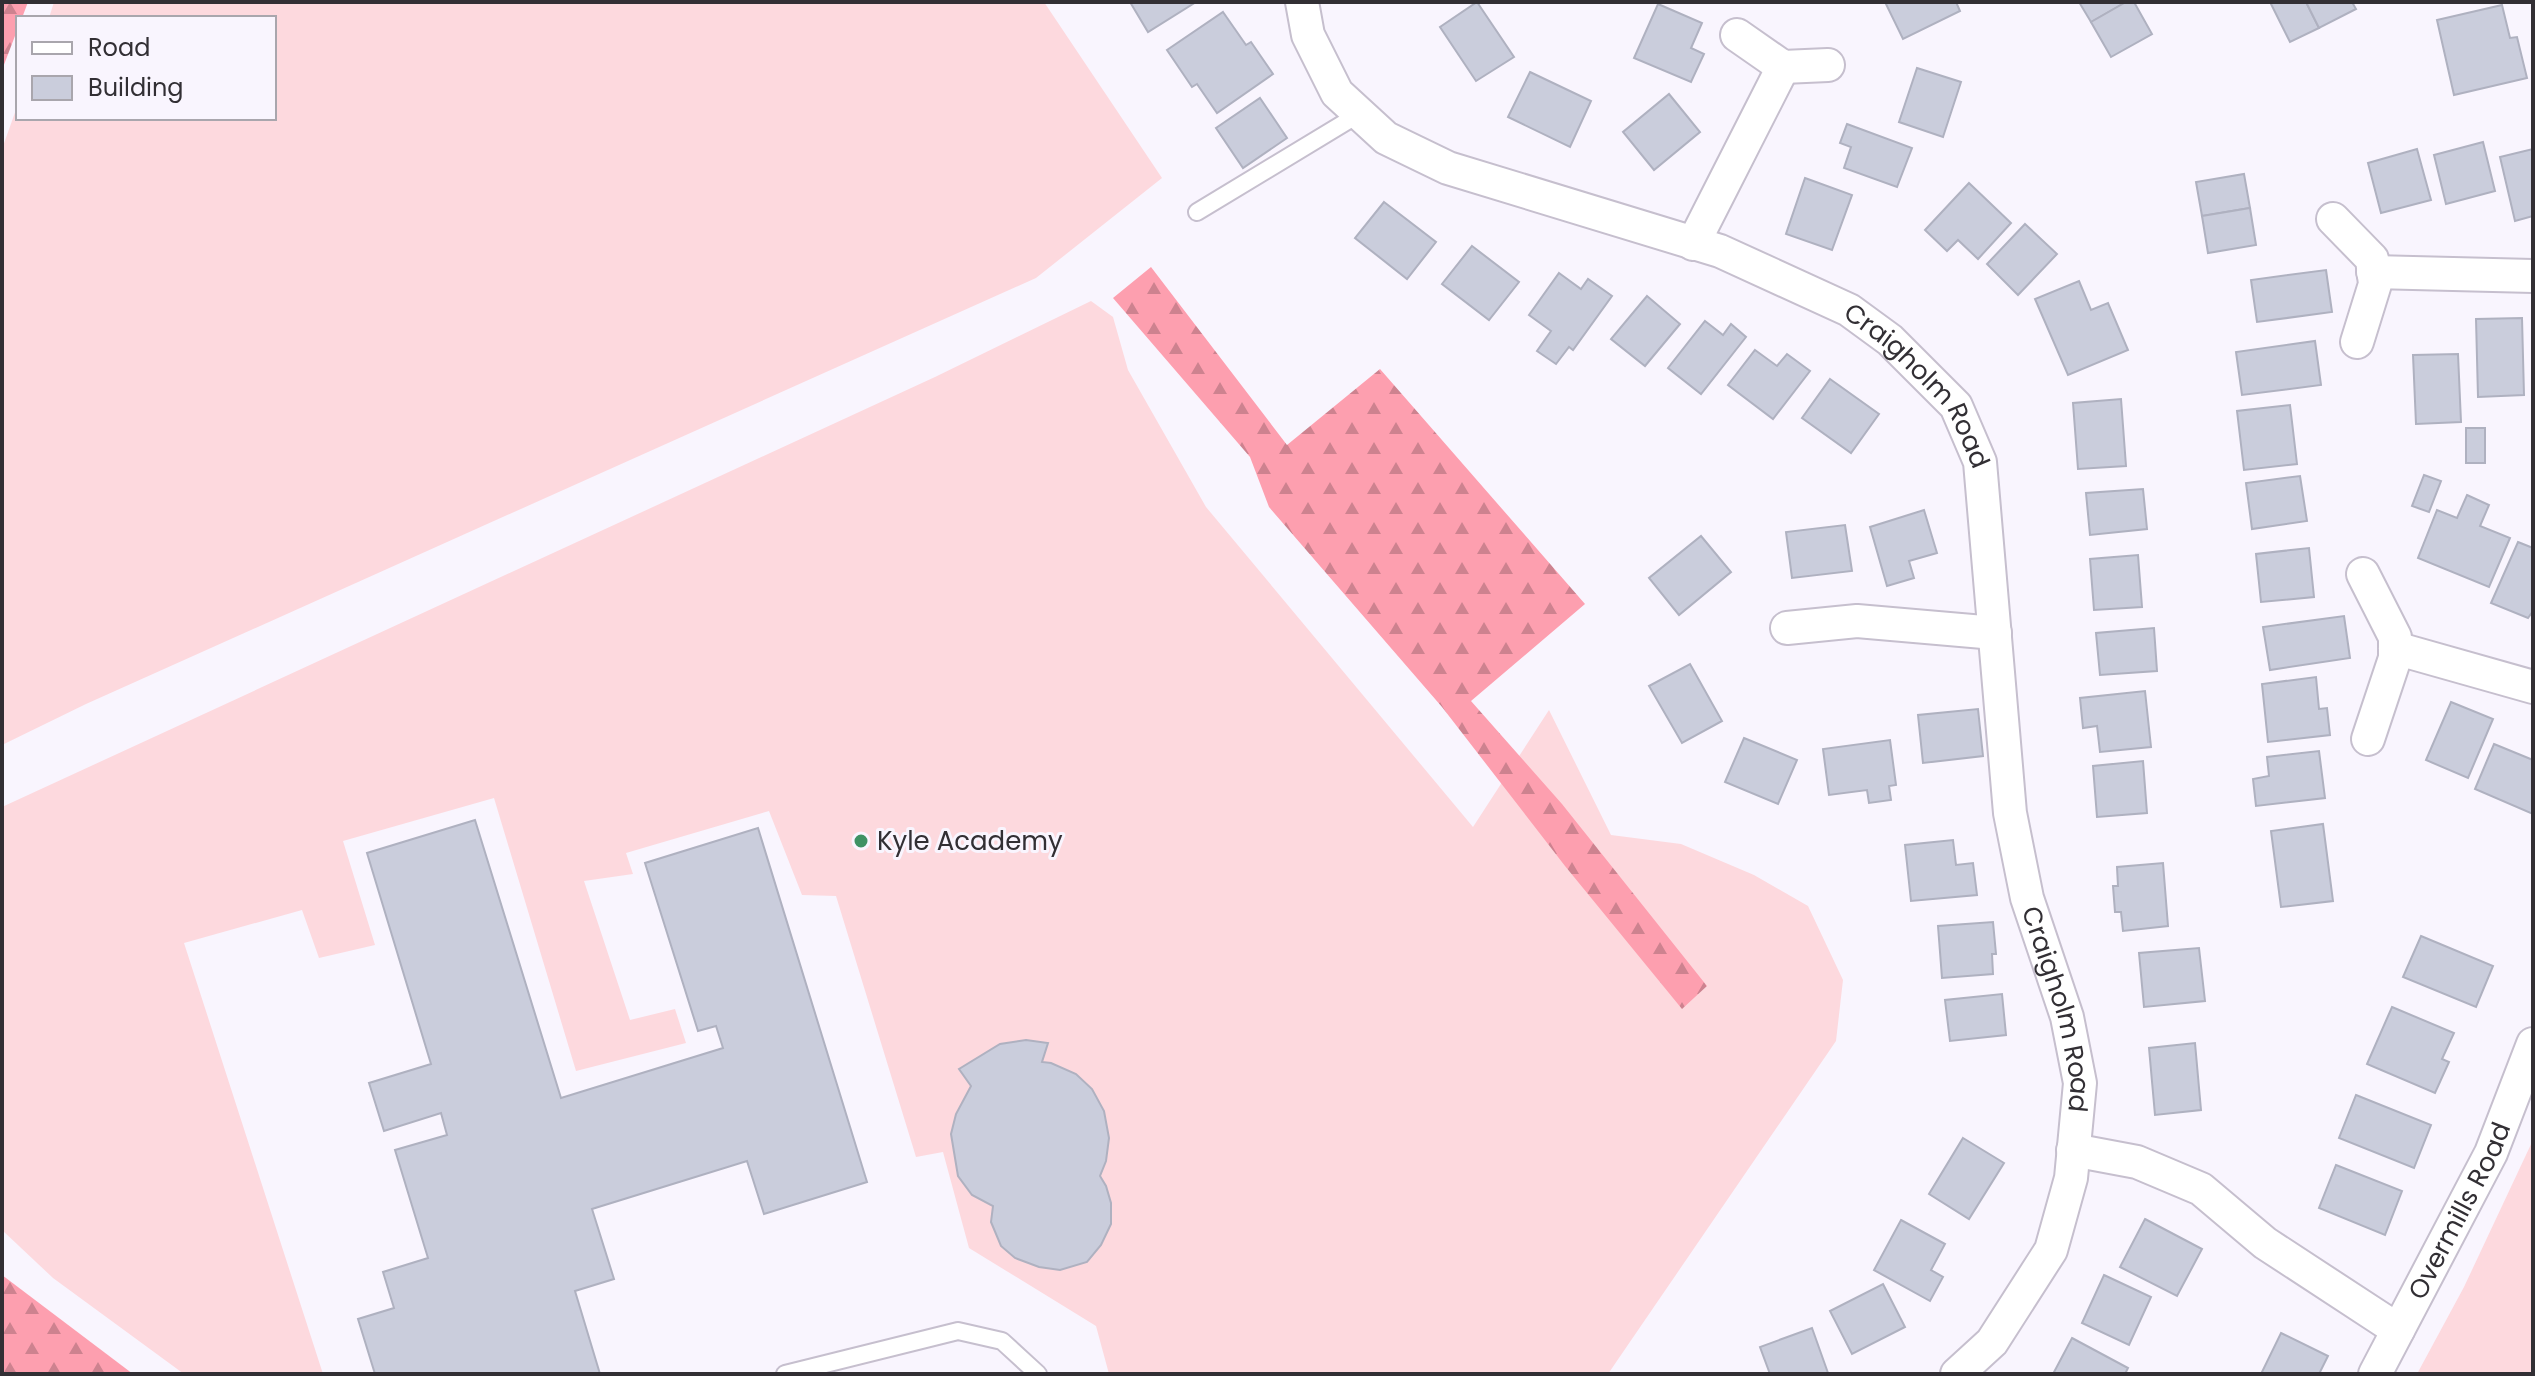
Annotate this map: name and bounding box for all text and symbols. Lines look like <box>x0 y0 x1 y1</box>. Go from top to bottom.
legend <box>16 16 276 120</box>
text: Road <box>88 31 150 64</box>
text: Building <box>88 71 184 104</box>
street label: Craigholm Road <box>1837 294 1999 474</box>
place label: Kyle Academy <box>877 823 1063 859</box>
marker: Kyle Academy <box>852 832 870 850</box>
street label: Craigholm Road <box>2013 902 2098 1114</box>
street label: Overmills Road <box>2399 1117 2519 1306</box>

